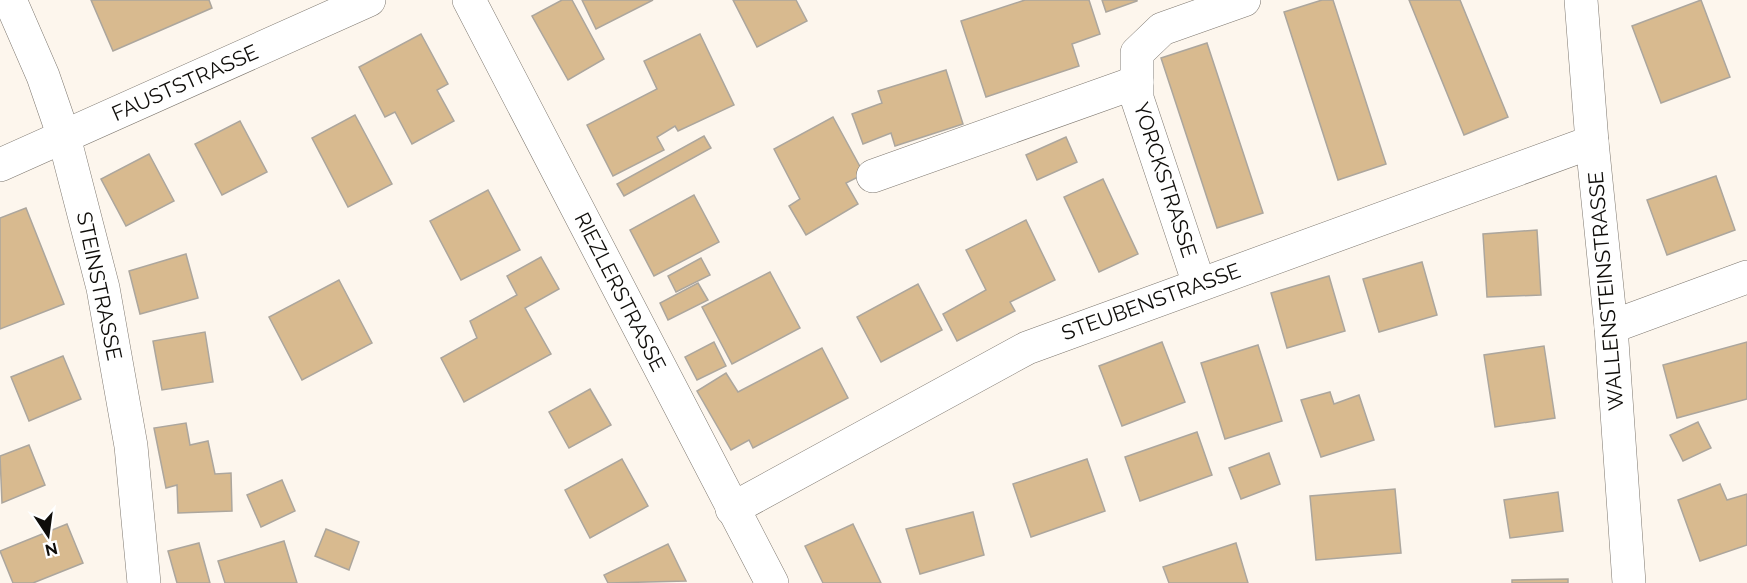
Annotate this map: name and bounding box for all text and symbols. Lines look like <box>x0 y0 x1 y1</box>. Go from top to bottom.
street label: FAUSTSTRASSE <box>108 39 262 126</box>
street label: YORCKSTRASSE <box>1129 99 1202 261</box>
street label: WALLENSTEINSTRASSE <box>1583 171 1628 411</box>
street label: RIEZLERSTRASSE <box>570 208 671 375</box>
street label: STEINSTRASSE <box>72 209 127 362</box>
street label: STEUBENSTRASSE <box>1058 258 1244 346</box>
north arrow <box>18 505 78 565</box>
text: N <box>43 538 59 560</box>

